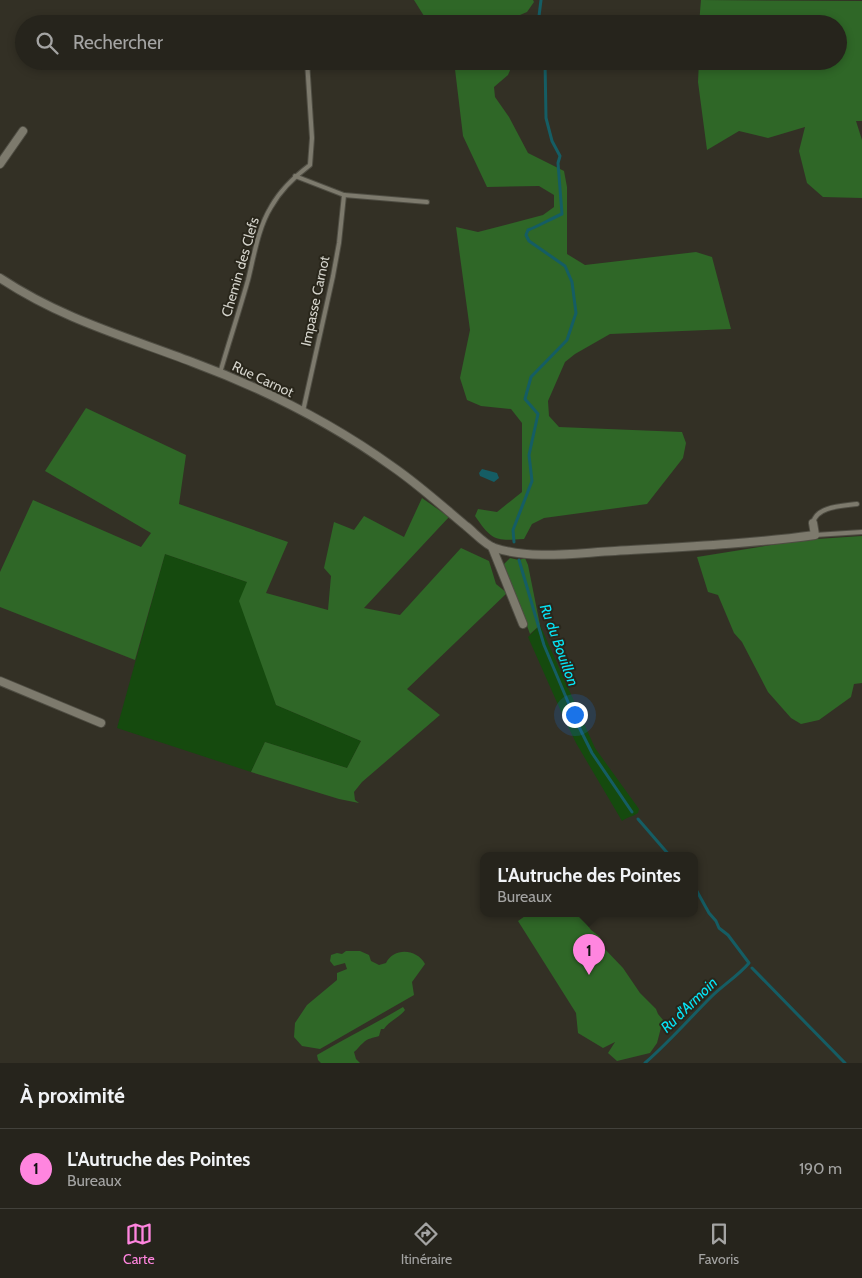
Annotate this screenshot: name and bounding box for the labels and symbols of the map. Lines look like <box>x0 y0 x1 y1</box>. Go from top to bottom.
street label: Chemin des Clefs <box>217 215 263 319</box>
street label: Impasse Carnot <box>297 254 333 348</box>
street label: Rue Carnot <box>229 357 297 401</box>
water label: Ru du Bouillon <box>536 601 582 689</box>
your location <box>562 702 588 728</box>
pin: 1 <box>573 934 605 975</box>
water label: Ru d'Armoin <box>657 974 721 1036</box>

